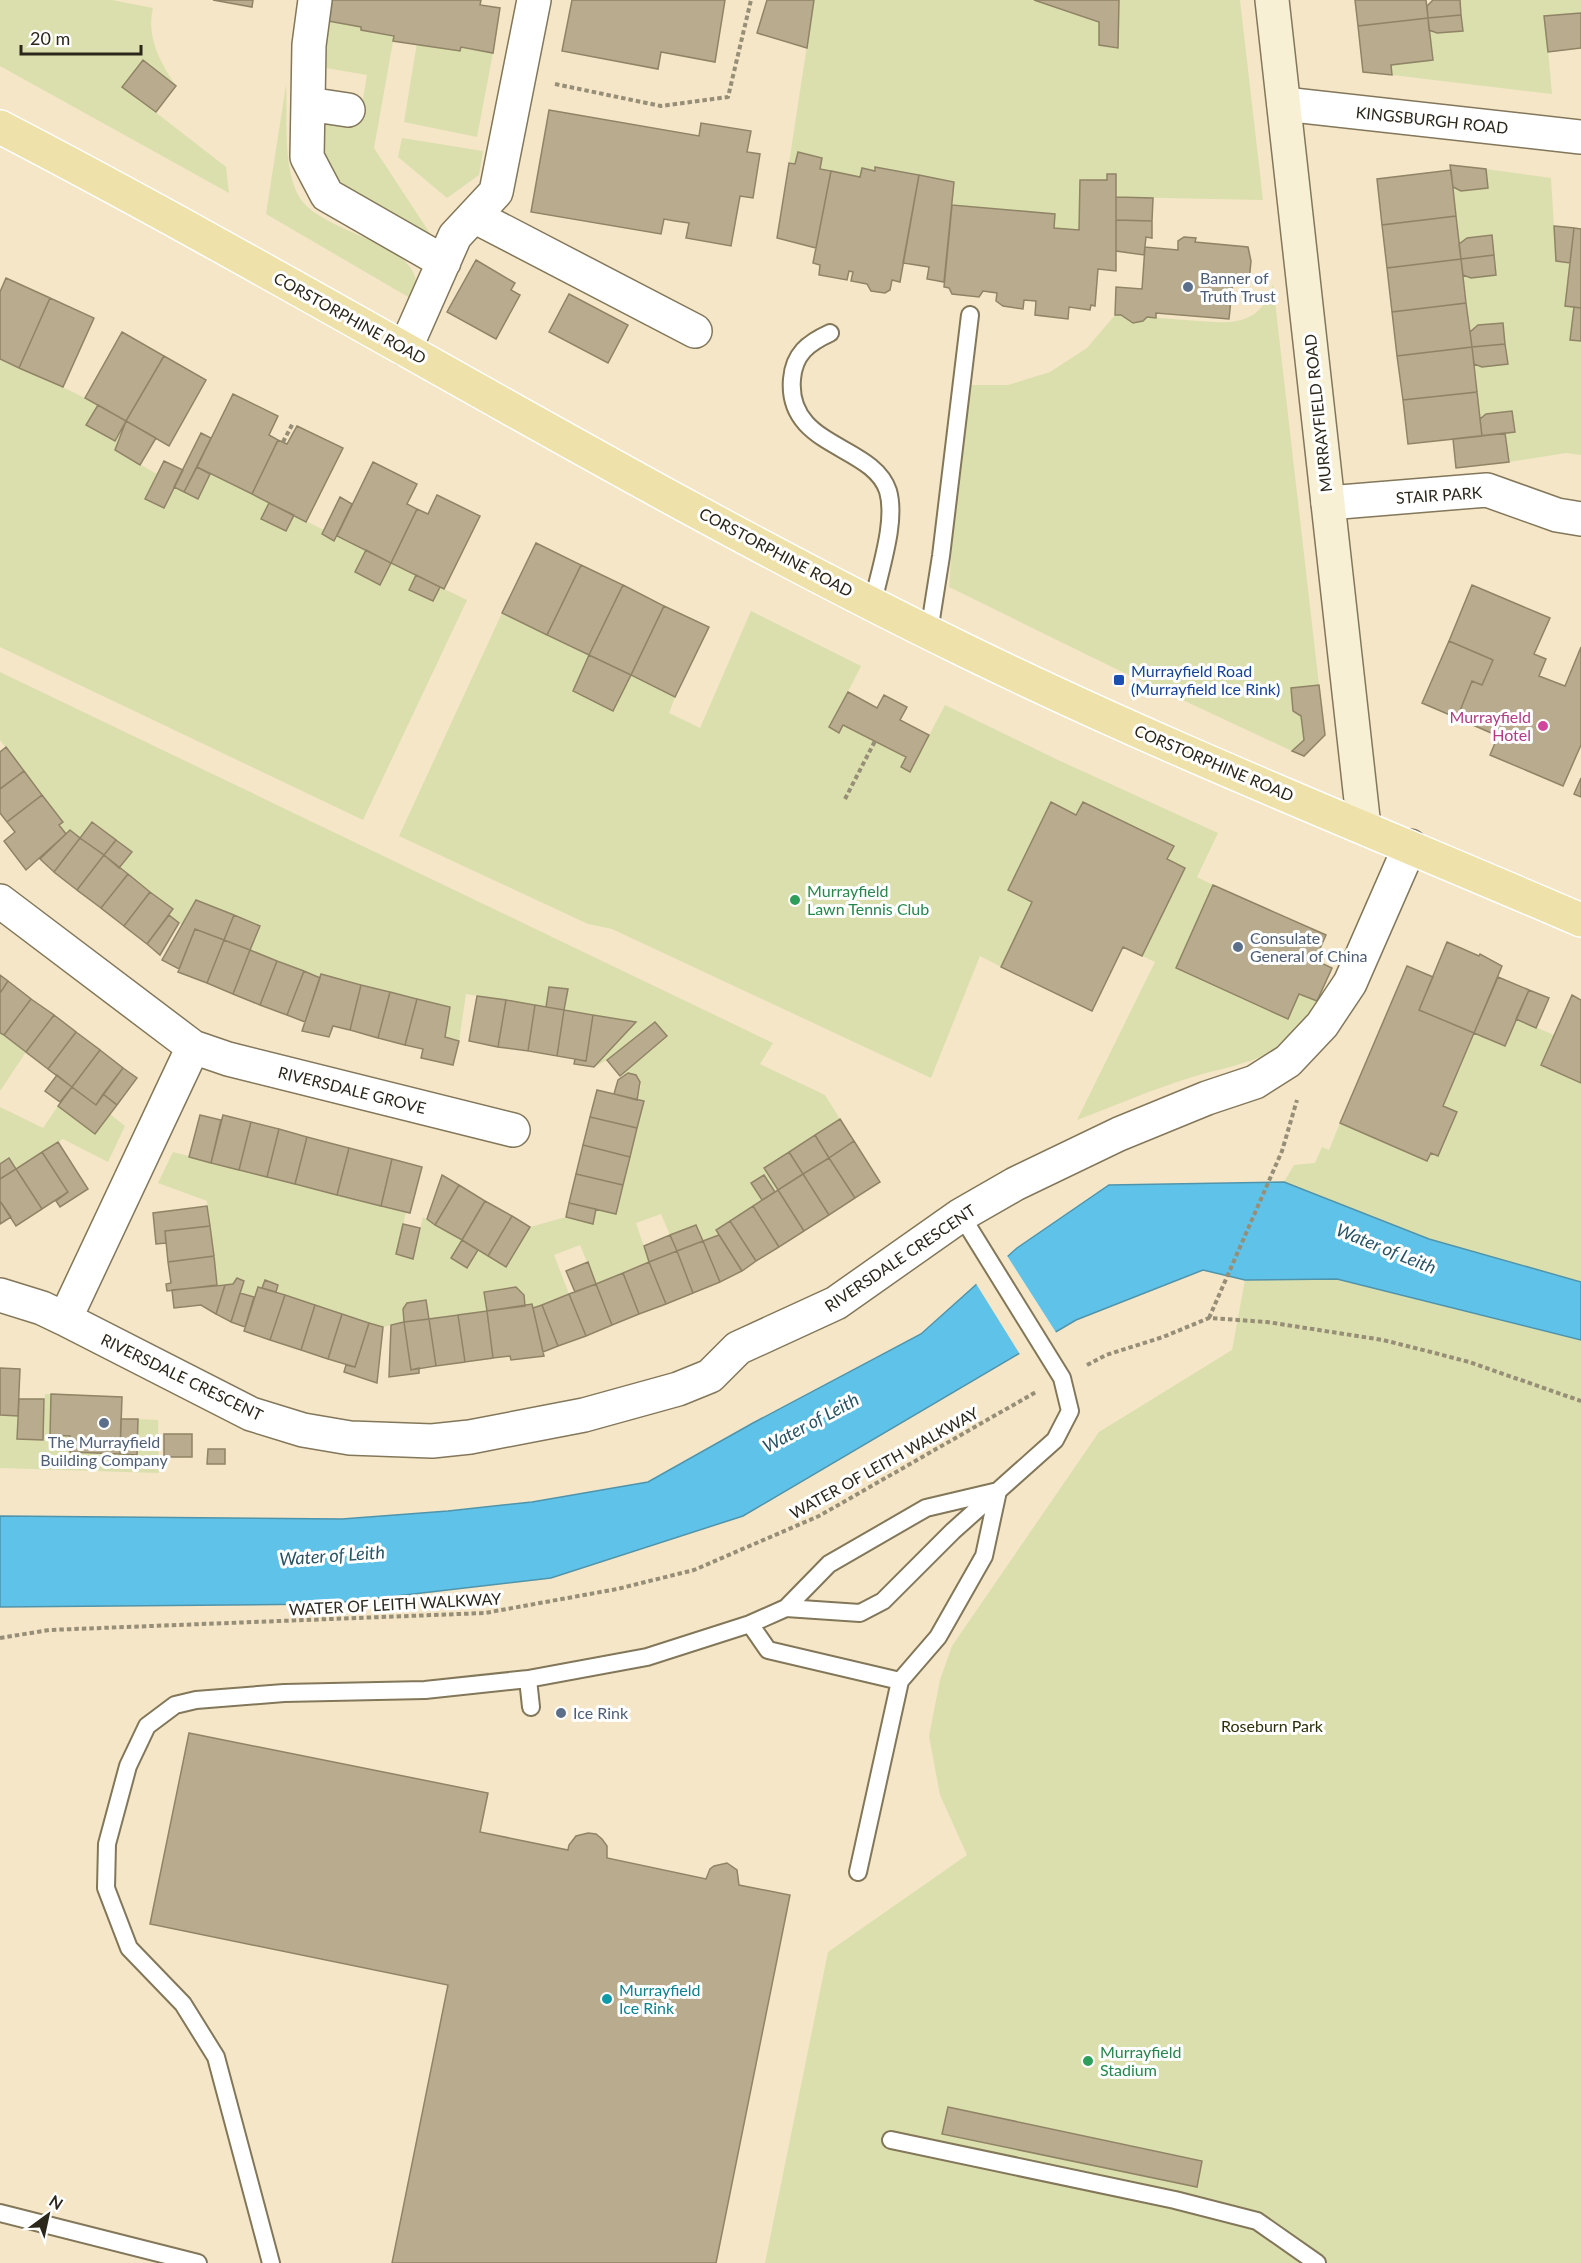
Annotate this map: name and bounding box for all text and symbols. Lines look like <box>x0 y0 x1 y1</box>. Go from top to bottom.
scale bar <box>21 18 141 56</box>
text: 20 m <box>30 27 70 49</box>
street label: KINGSBURGH ROAD <box>1355 102 1509 137</box>
street label: CORSTORPHINE ROAD <box>271 268 430 367</box>
place label: Banner of Truth Trust <box>1200 268 1276 305</box>
marker: Banner of Truth Trust <box>1181 280 1195 294</box>
street label: MURRAYFIELD ROAD <box>1300 333 1335 493</box>
street label: STAIR PARK <box>1395 482 1483 507</box>
street label: CORSTORPHINE ROAD <box>696 503 856 600</box>
place label: Murrayfield Road (Murrayfield Ice Rink) <box>1131 661 1280 698</box>
marker: Murrayfield Road (Murrayfield Ice Rink) <box>1112 673 1126 687</box>
place label: Murrayfield Hotel <box>1449 707 1531 744</box>
marker: Murrayfield Hotel <box>1536 719 1550 733</box>
street label: CORSTORPHINE ROAD <box>1132 720 1297 805</box>
place label: Murrayfield Lawn Tennis Club <box>807 881 929 918</box>
marker: Murrayfield Lawn Tennis Club <box>788 893 802 907</box>
place label: Consulate General of China <box>1250 928 1368 965</box>
marker: Consulate General of China <box>1231 940 1245 954</box>
street label: RIVERSDALE GROVE <box>276 1062 428 1117</box>
street label: RIVERSDALE CRESCENT <box>821 1200 979 1315</box>
water label: Water of Leith <box>1333 1218 1440 1278</box>
street label: RIVERSDALE CRESCENT <box>98 1329 267 1424</box>
water label: Water of Leith <box>759 1388 862 1457</box>
street label: WATER OF LEITH WALKWAY <box>786 1403 981 1522</box>
marker: The Murrayfield Building Company <box>97 1416 111 1430</box>
place label: The Murrayfield Building Company <box>40 1432 169 1469</box>
water label: Water of Leith <box>278 1540 385 1570</box>
street label: WATER OF LEITH WALKWAY <box>288 1588 502 1619</box>
place label: Ice Rink <box>573 1703 629 1722</box>
marker: Ice Rink <box>554 1706 568 1720</box>
park label: Roseburn Park <box>1221 1716 1324 1735</box>
place label: Murrayfield Ice Rink <box>619 1980 701 2017</box>
marker: Murrayfield Ice Rink <box>600 1992 614 2006</box>
place label: Murrayfield Stadium <box>1100 2042 1182 2079</box>
marker: Murrayfield Stadium <box>1081 2054 1095 2068</box>
north arrow <box>18 2185 78 2245</box>
text: N <box>46 2191 67 2213</box>

